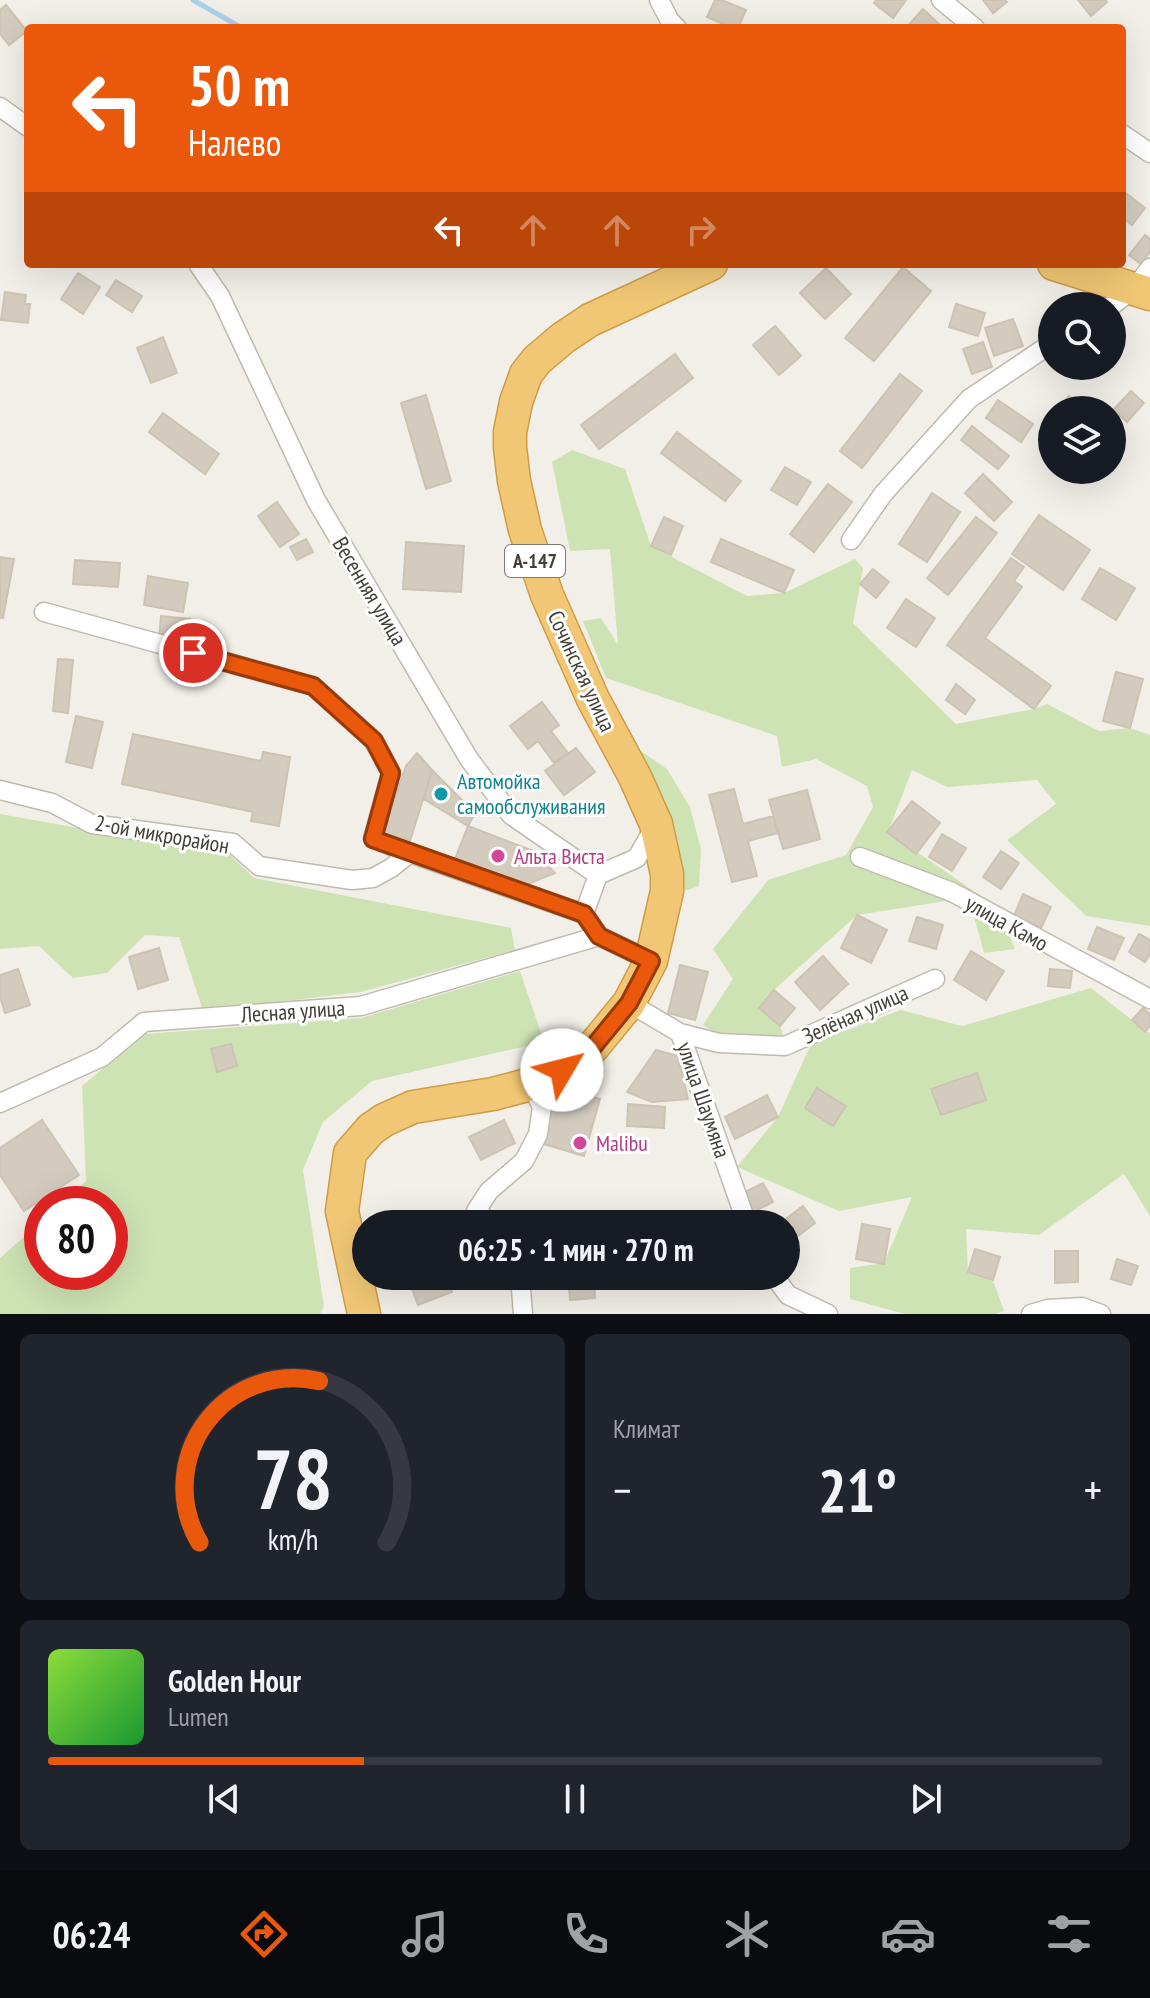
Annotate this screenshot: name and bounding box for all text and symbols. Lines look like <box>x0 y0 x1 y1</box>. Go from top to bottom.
text: 50 m <box>188 49 290 121</box>
icon: left <box>56 56 160 160</box>
text: Налево <box>188 119 281 166</box>
icon: left <box>427 208 471 252</box>
icon: ahead <box>511 208 555 252</box>
icon: ahead <box>595 208 639 252</box>
icon: right <box>679 208 723 252</box>
map controls <box>1038 292 1126 484</box>
button: search <box>1038 292 1126 380</box>
button: layers <box>1038 396 1126 484</box>
street label: Весенняя улица <box>327 532 413 650</box>
road number: А-147 <box>505 545 565 577</box>
street label: Сочинская улица <box>542 606 622 736</box>
pin <box>159 619 227 687</box>
icon: arrive <box>171 631 215 675</box>
place label: Автомойка самообслуживания <box>457 767 605 820</box>
marker: Автомойка самообслуживания <box>432 785 450 803</box>
street label: 2-ой микрорайон <box>93 808 231 860</box>
place label: Альта Виста <box>514 842 605 870</box>
marker: Альта Виста <box>489 847 507 865</box>
street label: улица Камо <box>961 889 1053 957</box>
street label: Зелёная улица <box>798 978 912 1050</box>
street label: Лесная улица <box>239 993 346 1029</box>
position arrow <box>520 1028 604 1112</box>
street label: улица Шаумяна <box>671 1038 737 1162</box>
place label: Malibu <box>596 1129 648 1157</box>
marker: Malibu <box>571 1134 589 1152</box>
speed limit sign: 80 <box>24 1186 128 1290</box>
text: 06:25 · 1 мин · 270 m <box>458 1230 694 1269</box>
text: Климат <box>613 1412 680 1445</box>
text: 78 <box>253 1424 332 1532</box>
text: 21° <box>818 1451 897 1529</box>
text: − <box>613 1461 631 1518</box>
text: + <box>1084 1461 1102 1518</box>
text: km/h <box>267 1521 318 1558</box>
text: Golden Hour <box>168 1661 301 1700</box>
text: Lumen <box>168 1700 229 1733</box>
icon: previous <box>202 1777 246 1821</box>
icon: pause <box>553 1777 597 1821</box>
icon: next <box>904 1777 948 1821</box>
icon: directions <box>236 1906 292 1962</box>
icon: music <box>397 1906 453 1962</box>
icon: phone <box>558 1906 614 1962</box>
icon: climate <box>719 1906 775 1962</box>
icon: car <box>880 1906 936 1962</box>
icon: filters <box>1041 1906 1097 1962</box>
text: 06:24 <box>53 1911 130 1958</box>

